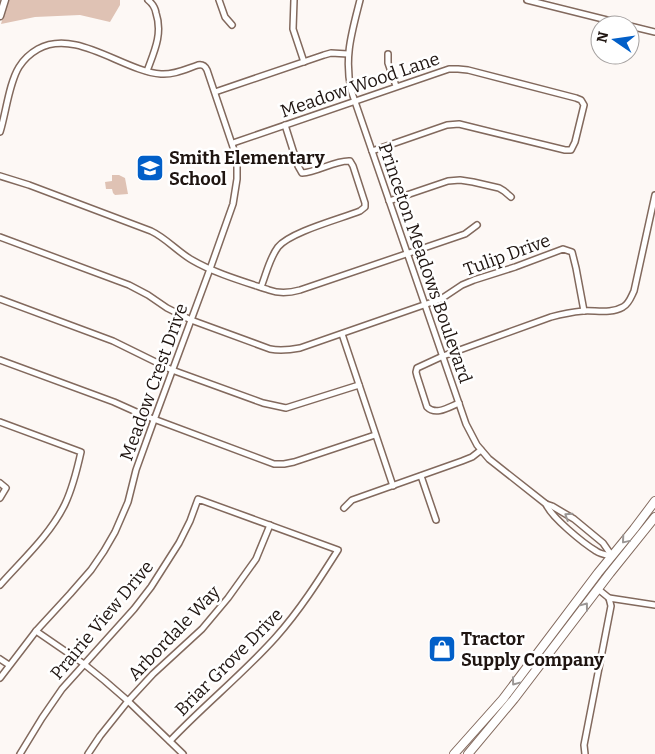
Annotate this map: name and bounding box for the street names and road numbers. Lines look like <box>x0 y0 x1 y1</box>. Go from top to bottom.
street label: Meadow Wood Lane <box>277 47 443 123</box>
street label: Princeton Meadows Boulevard <box>374 140 477 386</box>
street label: Tulip Drive <box>461 229 553 281</box>
street label: Meadow Crest Drive <box>115 300 193 464</box>
street label: Prairie View Drive <box>46 556 158 684</box>
street label: Arbordale Way <box>123 581 225 685</box>
street label: Briar Grove Drive <box>171 604 287 720</box>

